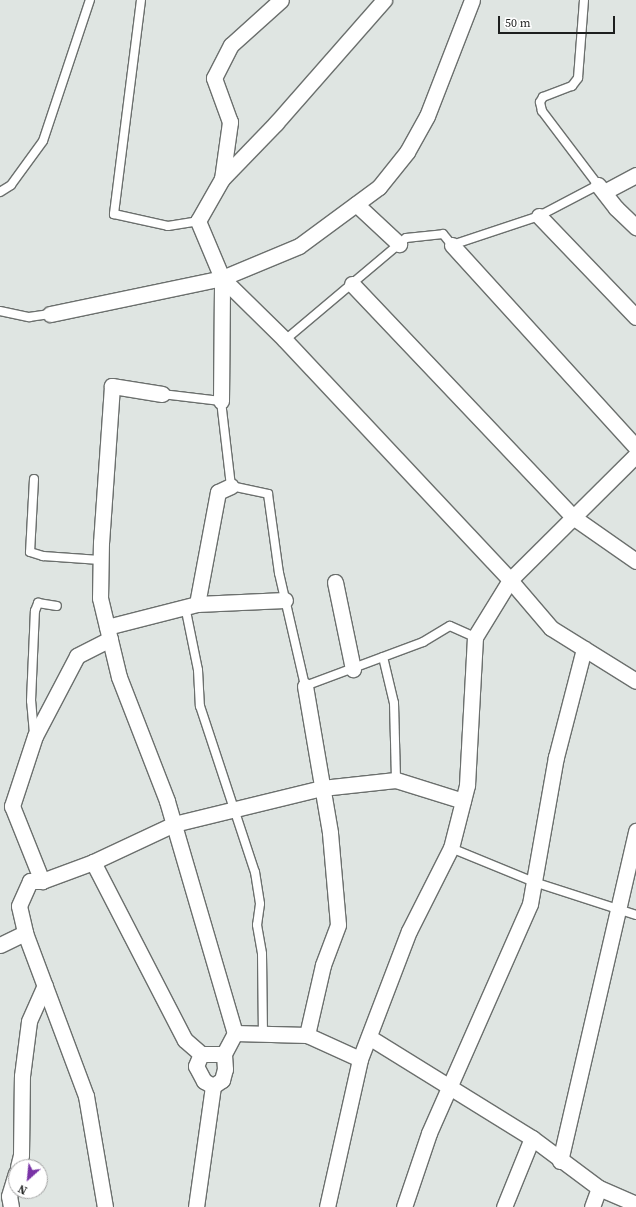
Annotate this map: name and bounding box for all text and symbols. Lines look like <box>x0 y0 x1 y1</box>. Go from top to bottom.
scale bar <box>500 8 617 34</box>
text: 50 m <box>505 15 531 31</box>
north arrow <box>8 1159 48 1199</box>
text: N <box>16 1181 30 1198</box>

